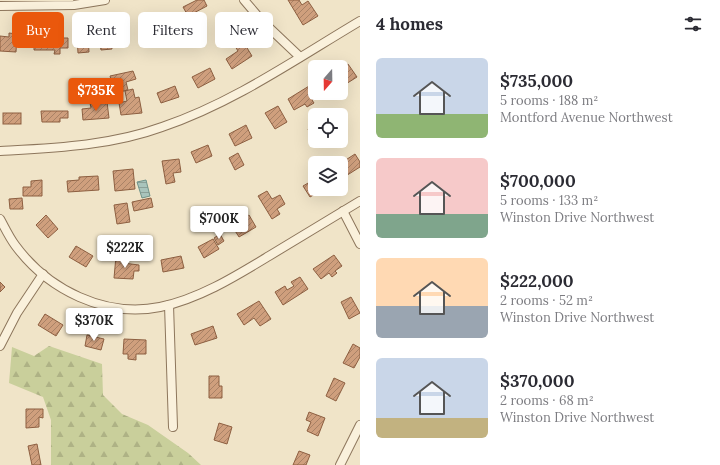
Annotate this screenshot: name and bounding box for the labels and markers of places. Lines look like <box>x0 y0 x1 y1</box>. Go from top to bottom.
pin: $735K <box>68 78 124 112</box>
pin: $700K <box>191 206 247 240</box>
pin: $222K <box>97 235 153 269</box>
pin: $370K <box>66 308 122 342</box>

